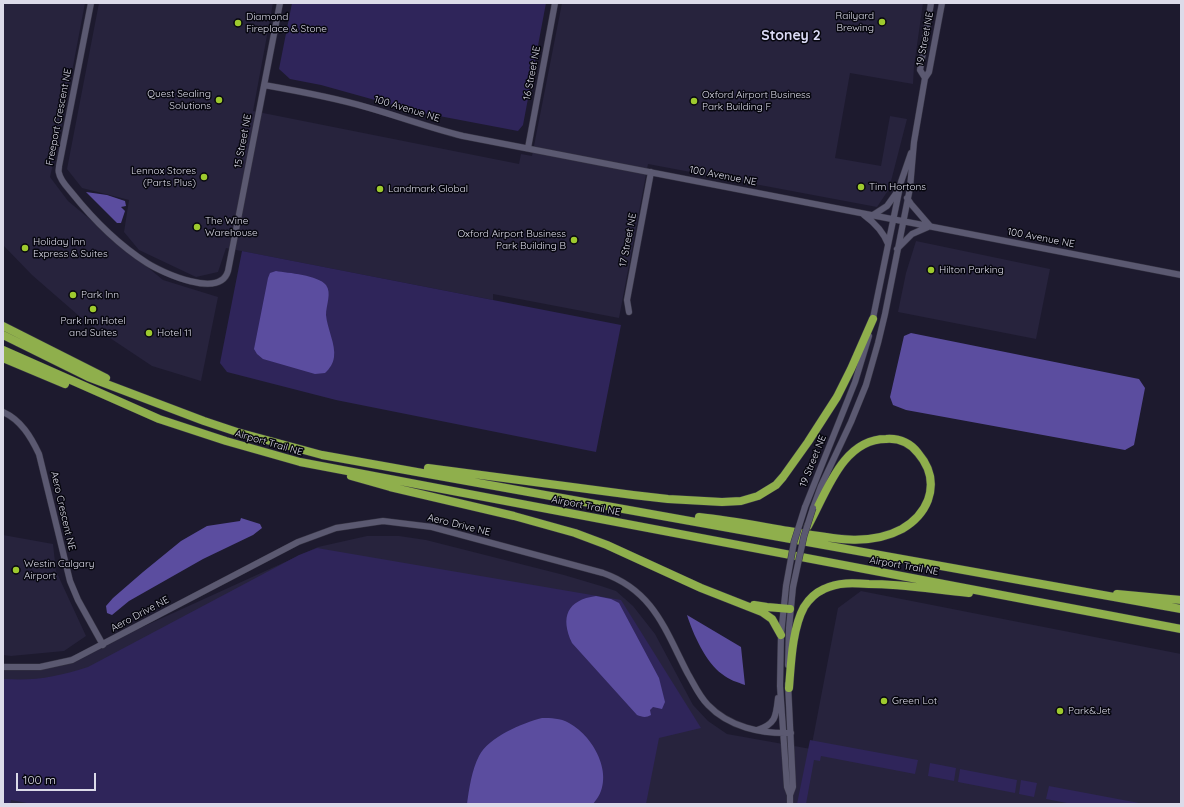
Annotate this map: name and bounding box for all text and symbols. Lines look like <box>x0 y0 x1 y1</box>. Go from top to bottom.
place label: Railyard Brewing <box>835 10 874 34</box>
place label: Diamond Fireplace & Stone <box>246 11 327 34</box>
street label: 19 Street NE <box>914 11 936 67</box>
marker: Railyard Brewing <box>877 17 887 27</box>
marker: Diamond Fireplace & Stone <box>233 18 243 28</box>
district label: Stoney 2 <box>761 28 821 44</box>
street label: 16 Street NE <box>521 45 543 101</box>
street label: Freeport Crescent NE <box>44 67 74 167</box>
place label: Quest Sealing Solutions <box>147 88 211 112</box>
place label: Oxford Airport Business Park Building F <box>702 89 810 112</box>
street label: 100 Avenue NE <box>373 93 441 125</box>
marker: Quest Sealing Solutions <box>214 95 224 105</box>
marker: Oxford Airport Business Park Building F <box>689 96 699 106</box>
street label: 15 Street NE <box>232 113 254 169</box>
street label: 100 Avenue NE <box>688 164 758 188</box>
place label: Lennox Stores (Parts Plus) <box>131 165 196 188</box>
marker: Lennox Stores (Parts Plus) <box>199 172 209 182</box>
place label: Tim Hortons <box>869 181 926 193</box>
marker: Tim Hortons <box>856 182 866 192</box>
place label: Landmark Global <box>388 183 468 195</box>
marker: Landmark Global <box>375 184 385 194</box>
street label: 17 Street NE <box>617 212 639 268</box>
place label: The Wine Warehouse <box>205 215 258 238</box>
marker: The Wine Warehouse <box>192 222 202 232</box>
street label: 100 Avenue NE <box>1006 226 1076 250</box>
place label: Oxford Airport Business Park Building B <box>458 228 566 252</box>
marker: Oxford Airport Business Park Building B <box>569 235 579 245</box>
place label: Holiday Inn Express & Suites <box>33 236 108 260</box>
marker: Holiday Inn Express & Suites <box>20 243 30 253</box>
place label: Hilton Parking <box>939 264 1004 276</box>
marker: Hilton Parking <box>926 265 936 275</box>
place label: Park Inn <box>81 289 119 301</box>
marker: Park Inn <box>68 290 78 300</box>
marker: Park Inn Hotel and Suites <box>88 304 98 314</box>
place label: Park Inn Hotel and Suites <box>60 315 126 338</box>
place label: Hotel 11 <box>157 327 192 339</box>
marker: Hotel 11 <box>144 328 154 338</box>
street label: Airport Trail NE <box>234 428 304 458</box>
street label: 19 Street NE <box>797 433 829 489</box>
street label: Aero Crescent NE <box>48 470 78 552</box>
street label: Airport Trail NE <box>551 493 621 519</box>
street label: Aero Drive NE <box>426 511 492 539</box>
street label: Airport Trail NE <box>869 554 939 578</box>
place label: Westin Calgary Airport <box>24 558 94 582</box>
marker: Westin Calgary Airport <box>11 565 21 575</box>
street label: Aero Drive NE <box>109 594 171 634</box>
place label: Green Lot <box>892 695 937 707</box>
marker: Green Lot <box>879 696 889 706</box>
place label: Park&Jet <box>1068 705 1111 717</box>
marker: Park&Jet <box>1055 706 1065 716</box>
scale bar <box>18 765 98 791</box>
text: 100 m <box>23 772 56 787</box>

